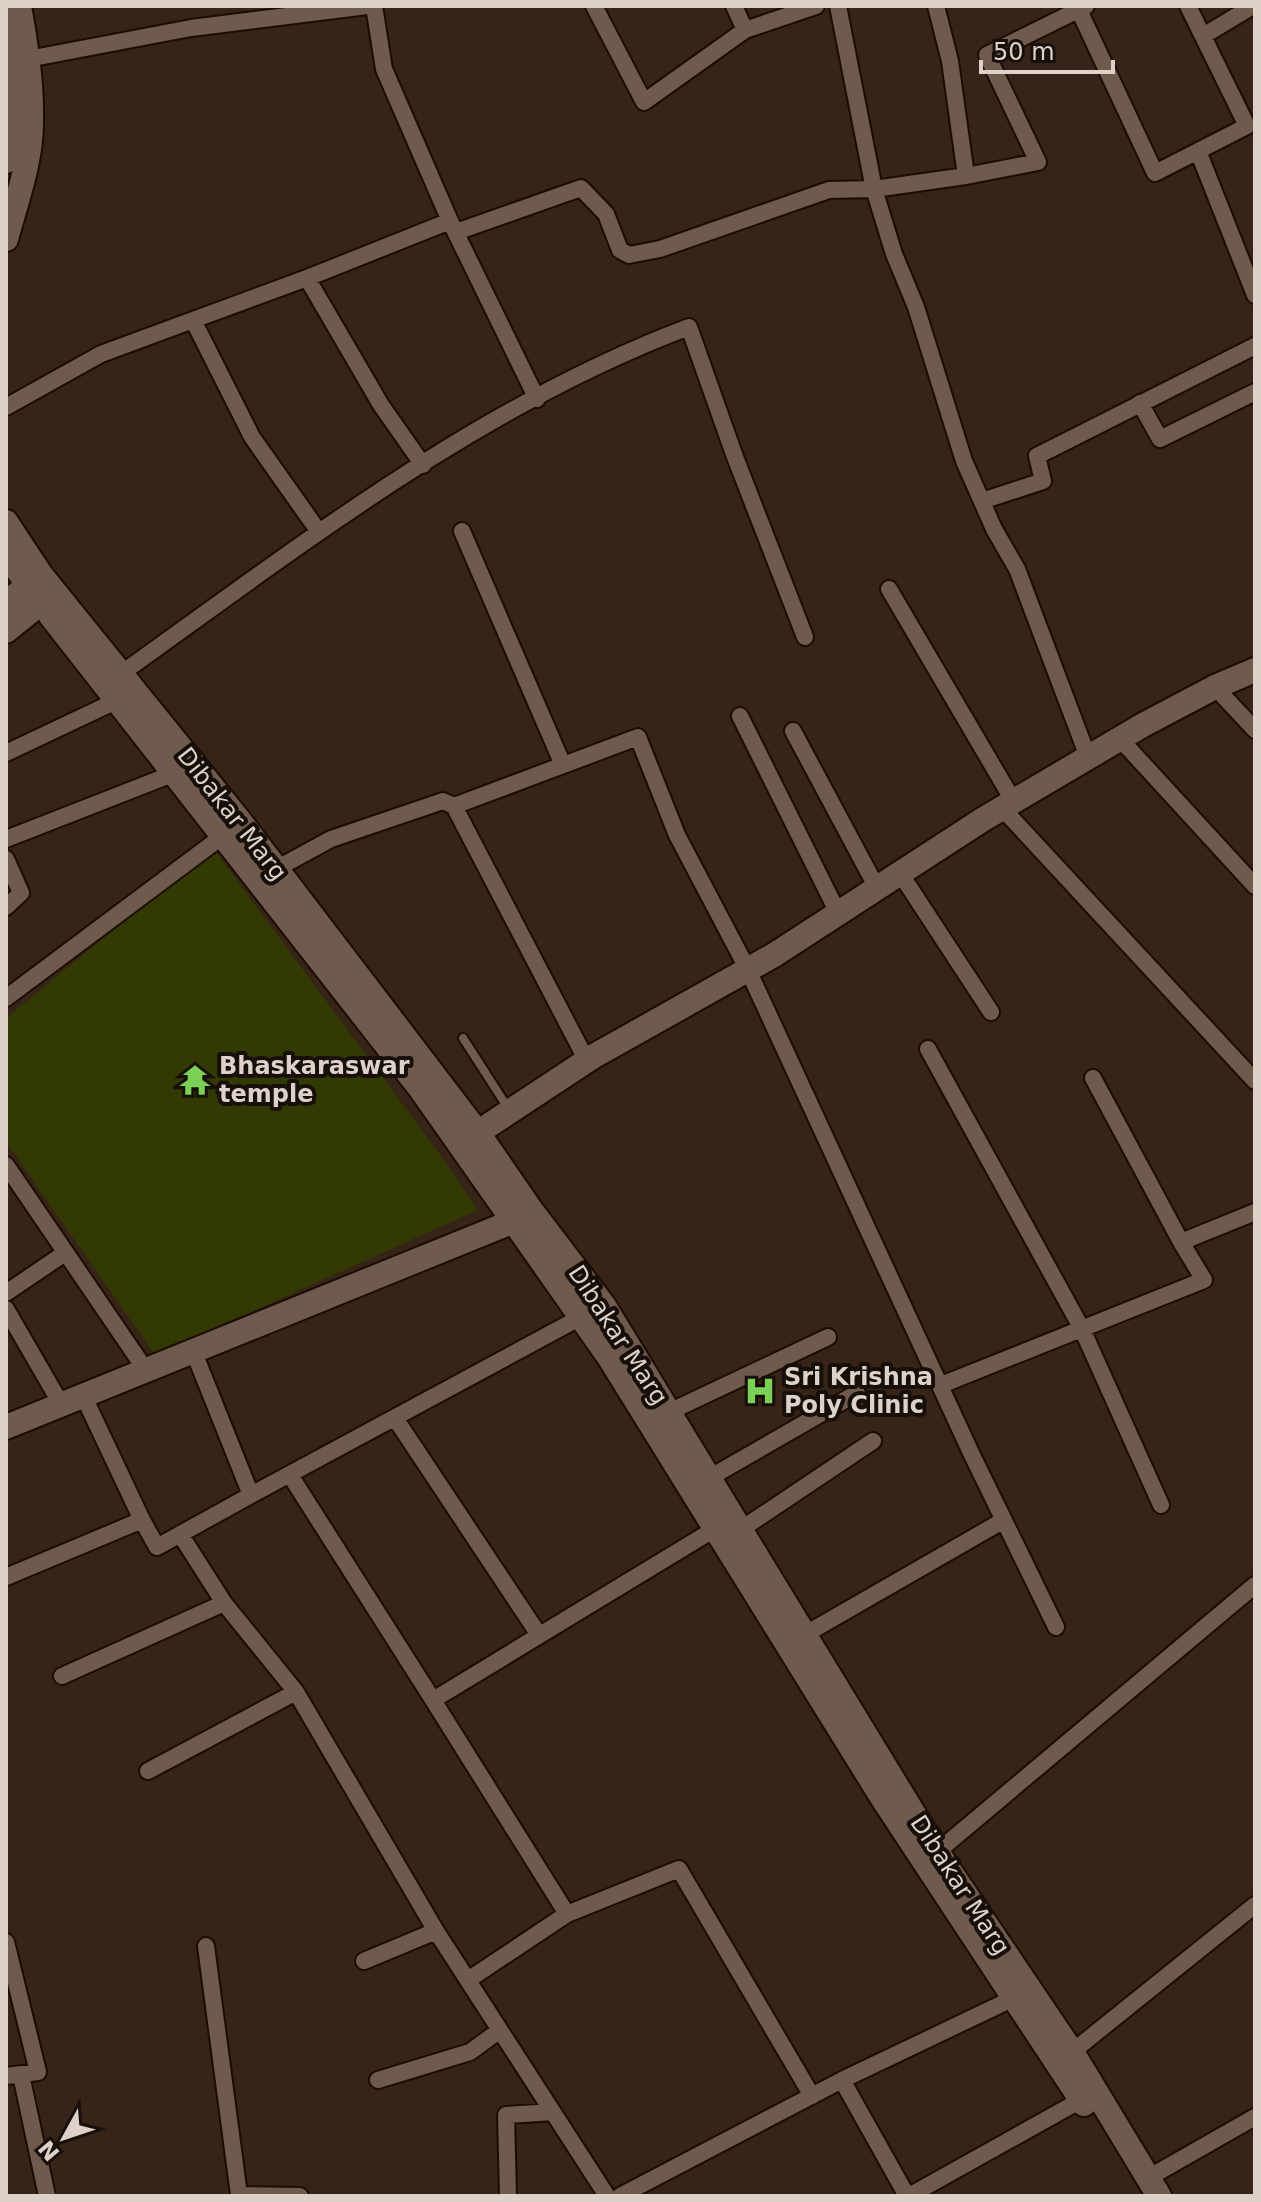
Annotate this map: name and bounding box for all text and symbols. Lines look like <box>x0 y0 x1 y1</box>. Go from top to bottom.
scale bar <box>981 24 1113 74</box>
text: 50 m <box>993 38 1055 66</box>
street label: Dibakar Marg <box>171 742 293 886</box>
place label: Bhaskaraswar temple <box>219 1052 410 1108</box>
temple icon: Bhaskaraswar temple <box>178 1063 212 1097</box>
street label: Dibakar Marg <box>562 1260 674 1410</box>
place label: Sri Krishna Poly Clinic <box>784 1363 933 1419</box>
hospital icon: Sri Krishna Poly Clinic <box>743 1374 777 1408</box>
street label: Dibakar Marg <box>904 1810 1016 1960</box>
north arrow <box>24 2098 104 2178</box>
text: N <box>34 2135 65 2166</box>

